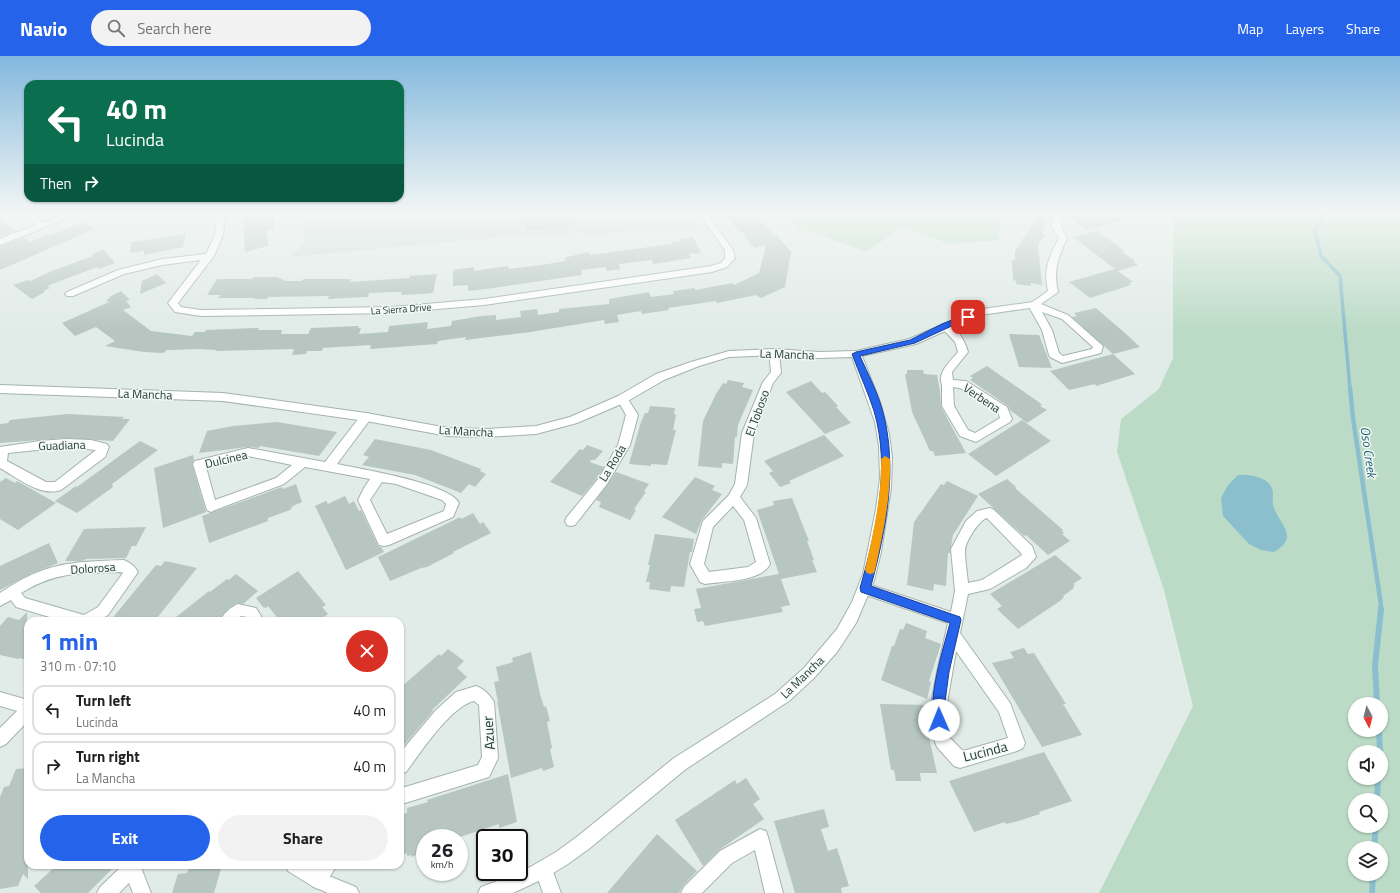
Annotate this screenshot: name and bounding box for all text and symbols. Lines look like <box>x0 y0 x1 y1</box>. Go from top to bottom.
search box <box>91 10 371 46</box>
text: Navio <box>20 14 67 43</box>
icon: search <box>105 17 127 39</box>
text: Search here <box>137 17 212 40</box>
text: Map <box>1237 18 1263 39</box>
text: Layers <box>1285 18 1324 39</box>
text: Share <box>1346 18 1380 39</box>
text: 40 m <box>106 87 167 130</box>
icon: left <box>40 96 92 148</box>
text: Lucinda <box>106 126 164 153</box>
text: Then <box>40 172 72 195</box>
icon: right <box>80 172 102 194</box>
street label: La Sierra Drive <box>370 299 432 319</box>
pin <box>951 300 985 334</box>
icon: arrive <box>957 306 979 328</box>
street label: La Mancha <box>759 344 815 364</box>
street label: Verbena <box>959 378 1005 418</box>
street label: La Mancha <box>117 384 173 404</box>
street label: El Toboso <box>740 387 774 439</box>
street label: La Mancha <box>438 420 494 442</box>
water label: Oso Creek <box>1356 425 1383 481</box>
street label: Guadiana <box>38 435 86 455</box>
street label: La Roda <box>593 441 631 485</box>
street label: Dulcinea <box>203 445 249 473</box>
street label: Dolorosa <box>70 557 116 579</box>
text: 1 min <box>40 623 98 659</box>
button: close <box>346 630 388 672</box>
street label: La Mancha <box>776 651 828 703</box>
text: 310 m · 07:10 <box>40 656 116 676</box>
text: Turn left <box>76 689 131 712</box>
north arrow <box>1348 697 1388 737</box>
map controls <box>1348 697 1388 881</box>
icon: left <box>42 699 64 721</box>
text: 40 m <box>353 699 386 722</box>
position arrow <box>918 699 960 741</box>
text: Lucinda <box>76 712 118 732</box>
street label: Azuer <box>476 715 500 751</box>
street label: Lucinda <box>961 735 1009 767</box>
text: Turn right <box>76 745 140 768</box>
button: sound <box>1348 745 1388 785</box>
icon: right <box>42 755 64 777</box>
text: 40 m <box>353 755 386 778</box>
text: La Mancha <box>76 768 135 788</box>
button: search <box>1348 793 1388 833</box>
button: Exit <box>40 815 210 861</box>
button: Share <box>218 815 388 861</box>
speed limit sign: 30 <box>476 829 528 881</box>
text: 26 <box>431 834 453 865</box>
button: layers <box>1348 841 1388 881</box>
text: km/h <box>431 857 453 872</box>

